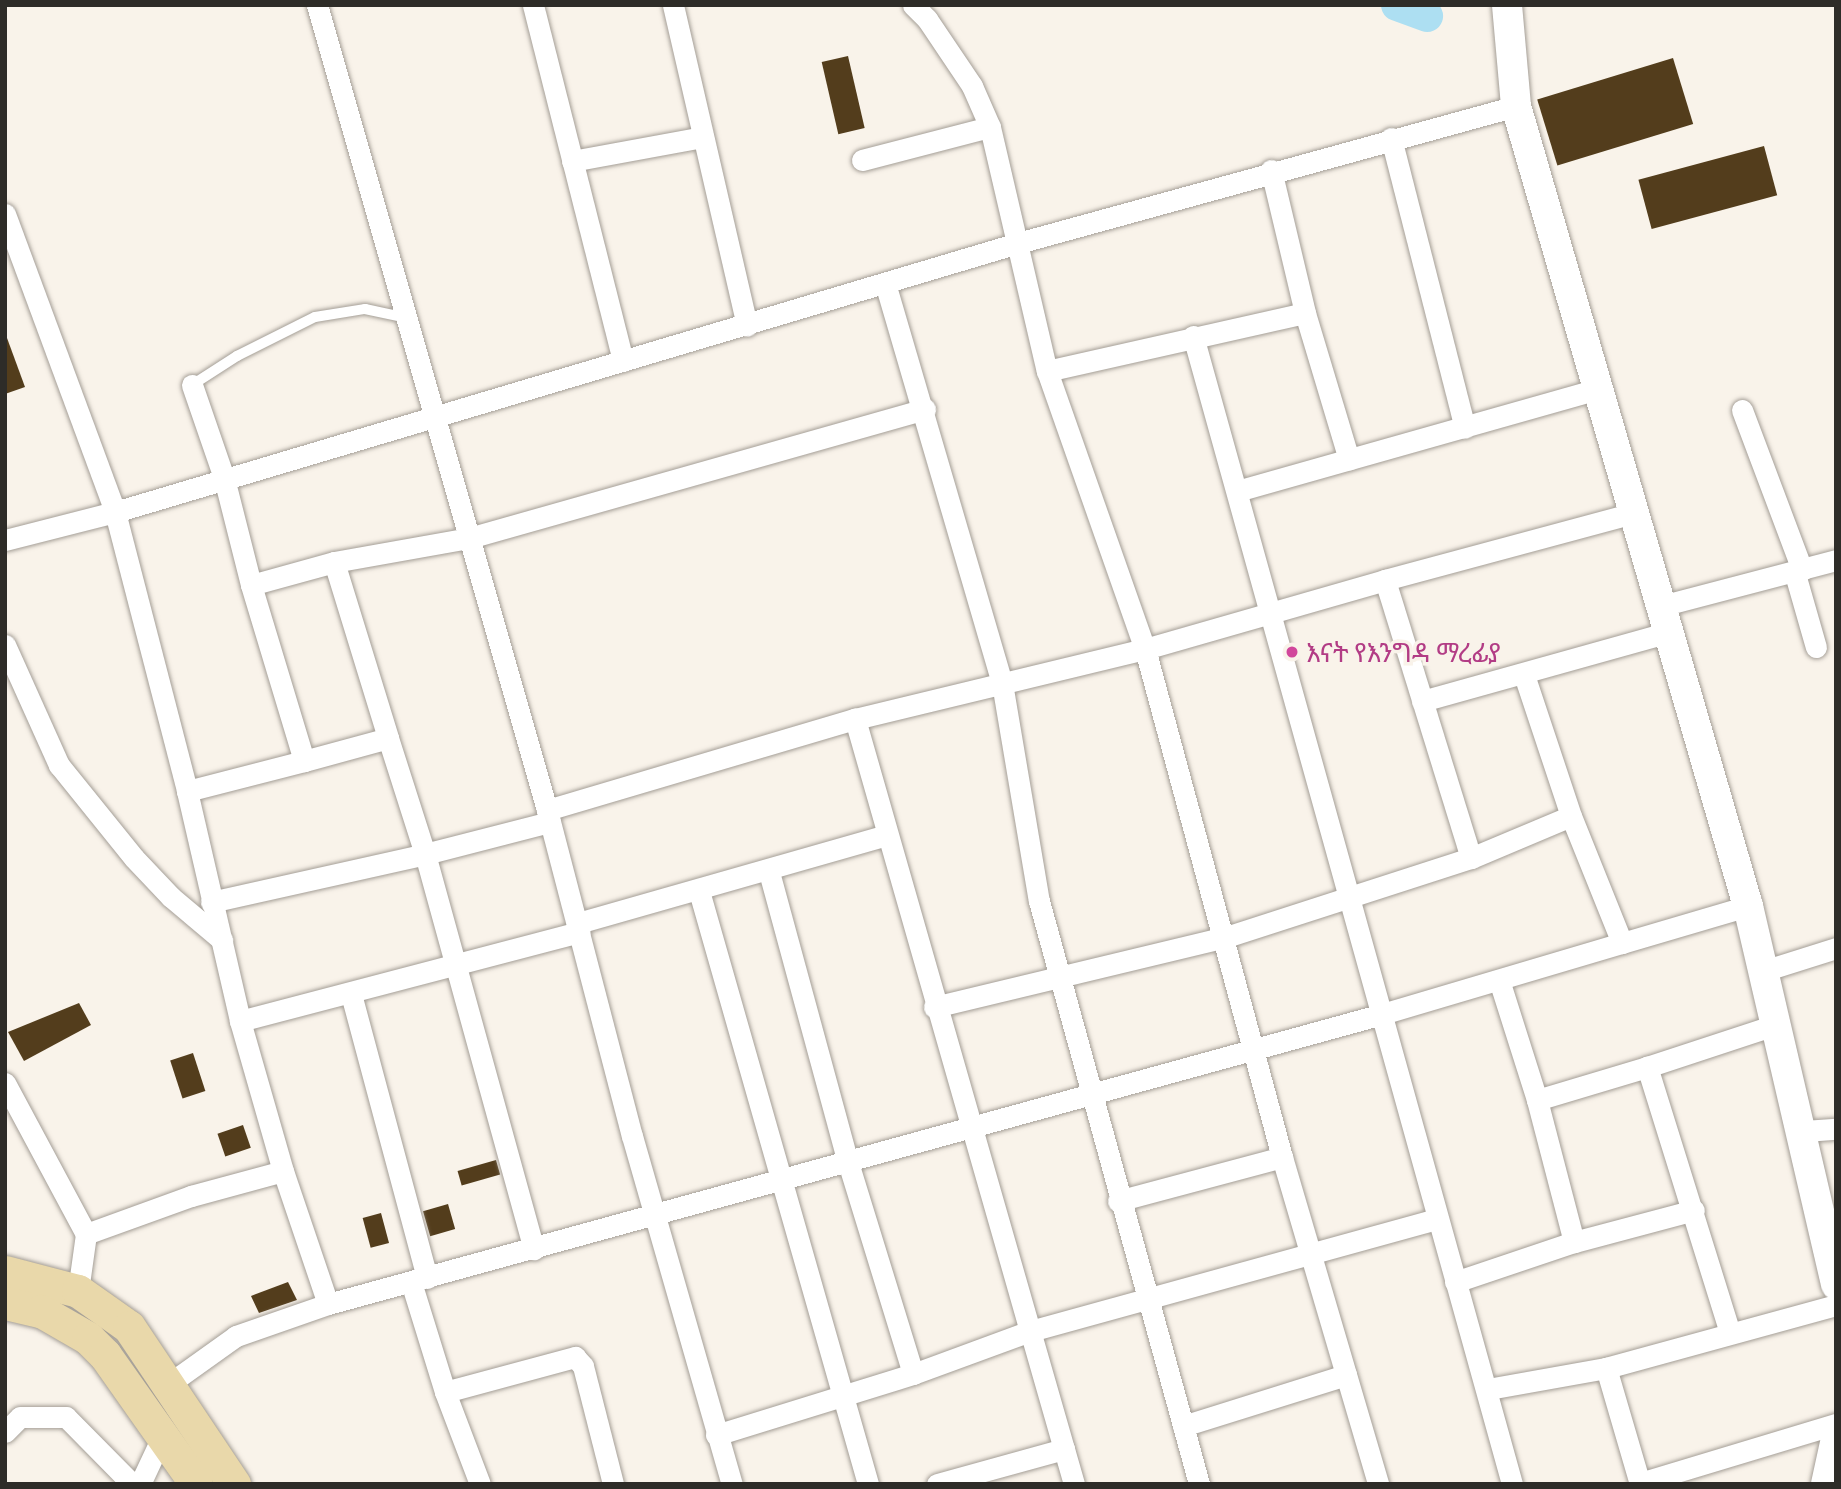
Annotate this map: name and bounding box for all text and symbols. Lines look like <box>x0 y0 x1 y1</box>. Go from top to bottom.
place label: እናት የእንግዳ ማረፊያ <box>1306 636 1501 668</box>
marker: እናት የእንግዳ ማረፊያ <box>1284 644 1300 660</box>

